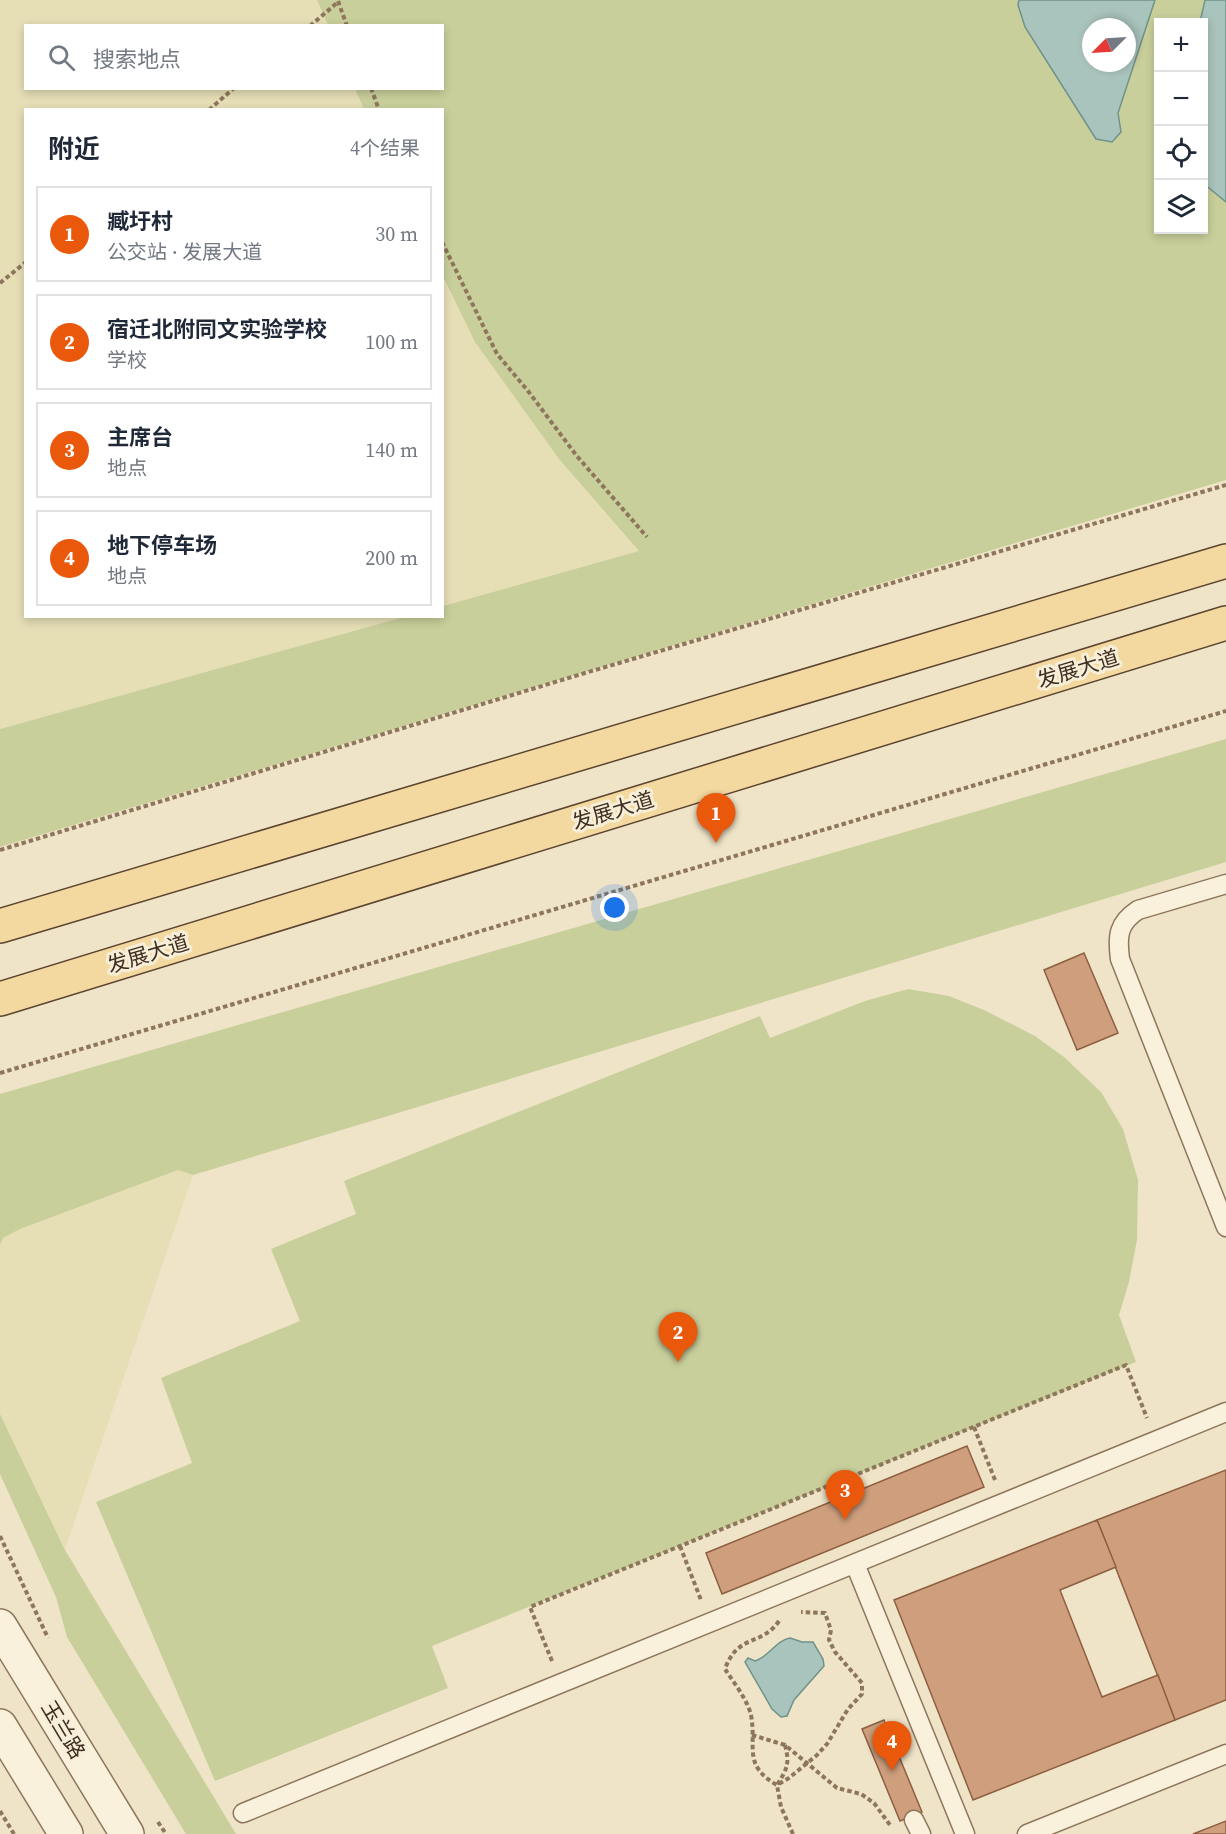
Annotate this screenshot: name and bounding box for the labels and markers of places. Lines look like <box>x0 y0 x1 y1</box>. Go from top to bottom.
pin: 1 <box>696 794 736 843</box>
pin: 2 <box>658 1312 698 1362</box>
pin: 3 <box>826 1470 864 1520</box>
pin: 4 <box>872 1722 912 1771</box>

